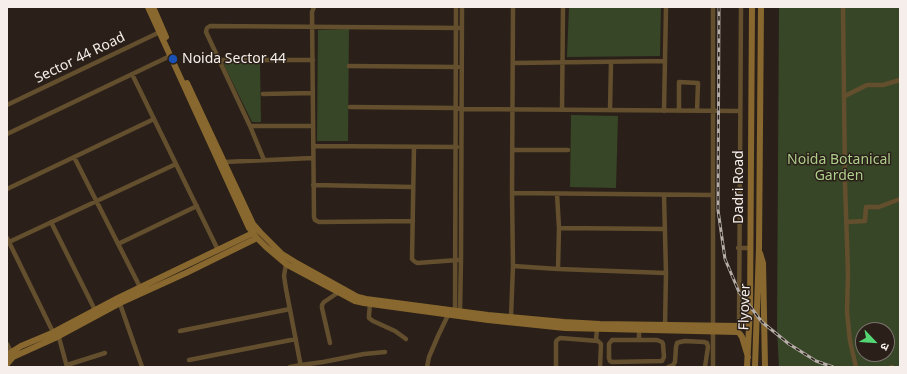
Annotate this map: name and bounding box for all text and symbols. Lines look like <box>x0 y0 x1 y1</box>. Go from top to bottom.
street label: Sector 44 Road <box>32 29 128 87</box>
place label: Noida Sector 44 <box>182 51 286 67</box>
marker: Noida Sector 44 <box>167 53 179 65</box>
street label: Dadri Road <box>731 150 747 224</box>
park label: Noida Botanical Garden <box>787 152 891 184</box>
street label: Flyover <box>736 283 754 331</box>
north arrow <box>855 322 895 362</box>
text: उ <box>877 341 894 353</box>

